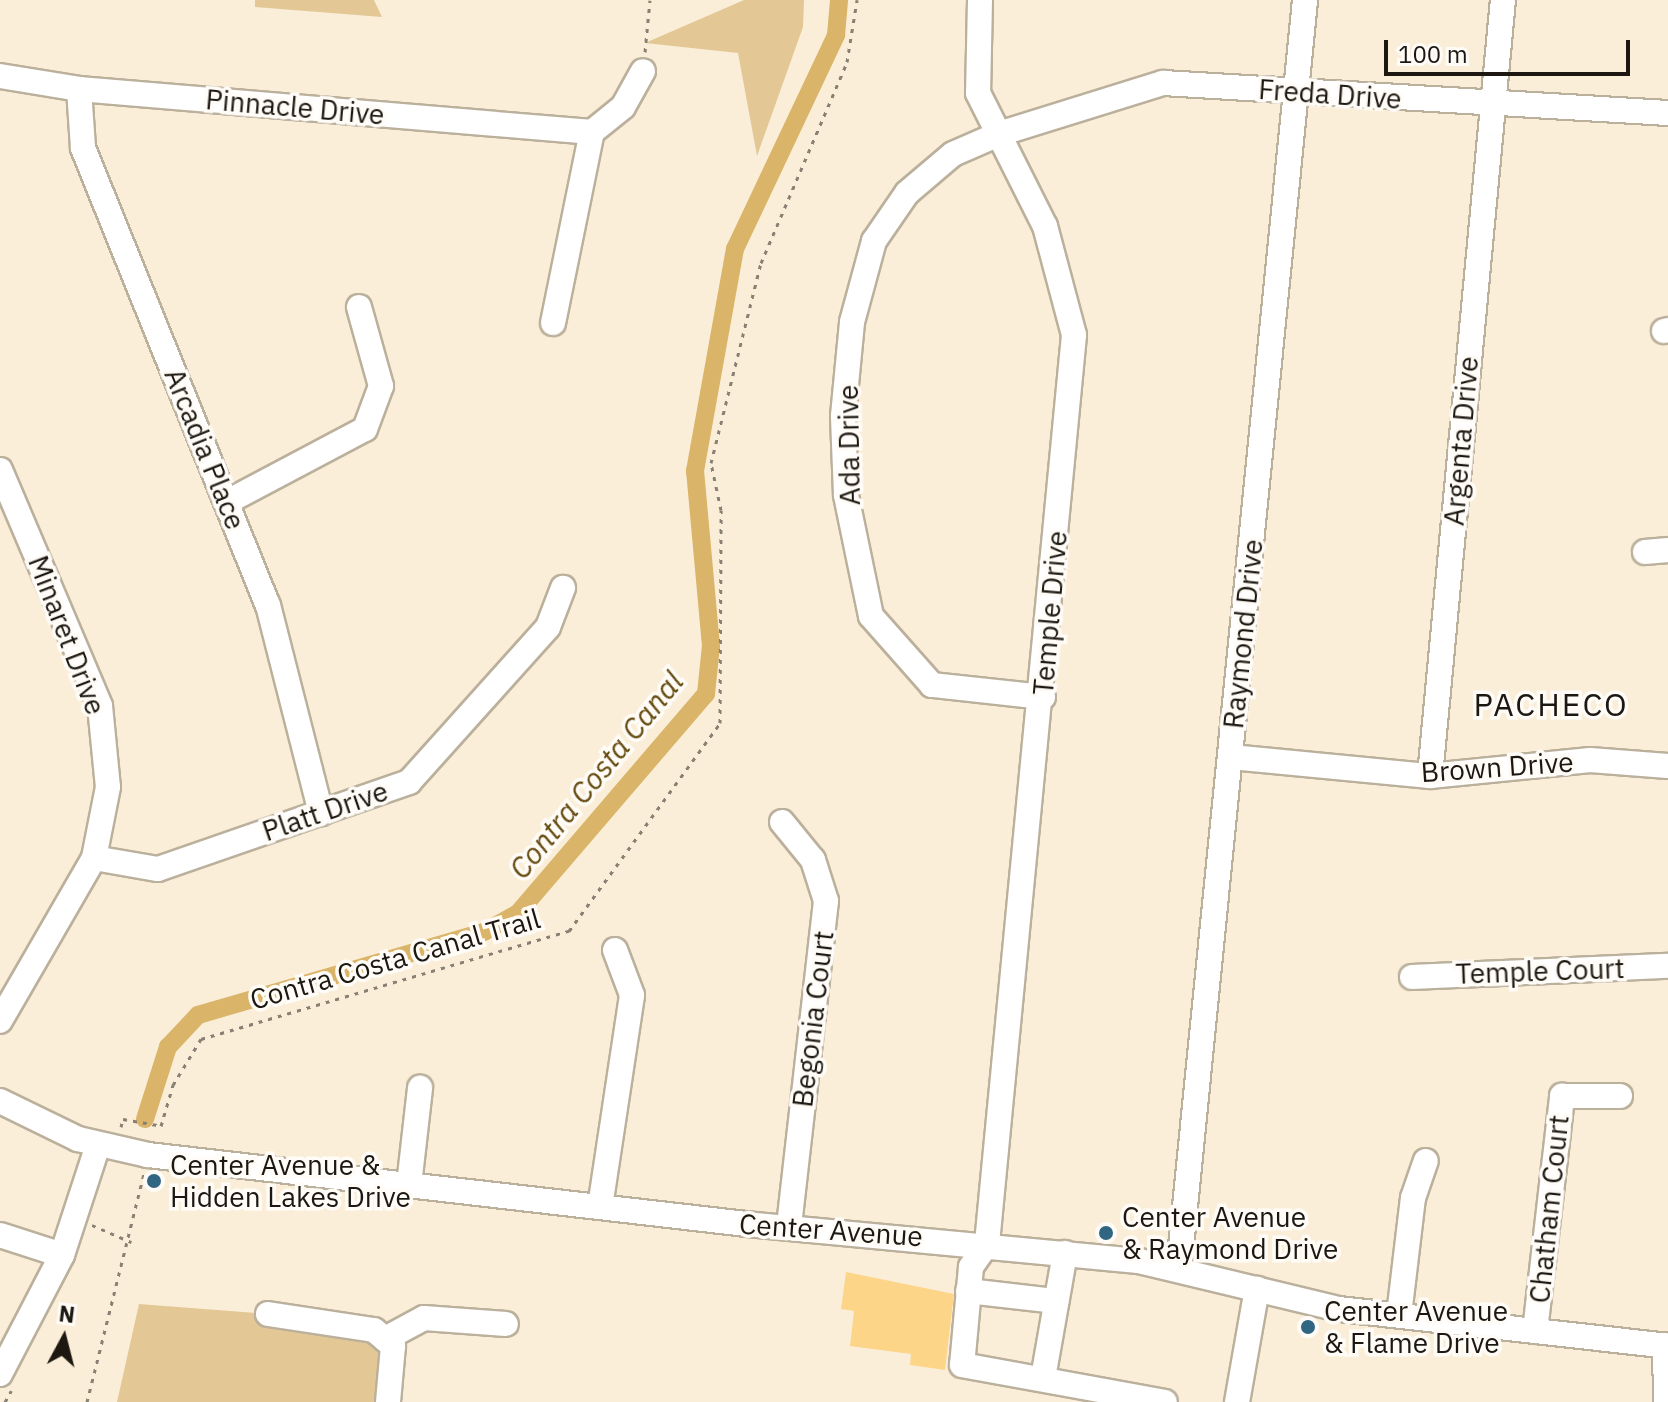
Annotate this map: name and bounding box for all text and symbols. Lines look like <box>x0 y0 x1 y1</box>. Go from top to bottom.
scale bar <box>1388 24 1634 74</box>
text: 100 m <box>1398 38 1468 70</box>
street label: Freda Drive <box>1257 72 1403 116</box>
street label: Pinnacle Drive <box>204 82 386 132</box>
street label: Argenta Drive <box>1437 355 1485 527</box>
street label: Arcadia Place <box>157 364 253 534</box>
street label: Ada Drive <box>831 384 867 506</box>
street label: Temple Drive <box>1026 529 1074 697</box>
street label: Raymond Drive <box>1216 538 1270 730</box>
street label: Minaret Drive <box>21 551 113 719</box>
water label: Contra Costa Canal <box>501 664 691 886</box>
district label: PACHECO <box>1473 685 1629 723</box>
street label: Brown Drive <box>1420 745 1574 789</box>
street label: Platt Drive <box>258 774 392 848</box>
street label: Contra Costa Canal Trail <box>246 901 544 1017</box>
street label: Begonia Court <box>786 929 840 1109</box>
street label: Temple Court <box>1455 951 1625 991</box>
street label: Chatham Court <box>1522 1113 1576 1305</box>
place label: Center Avenue & Hidden Lakes Drive <box>170 1148 411 1214</box>
marker: Center Avenue & Hidden Lakes Drive <box>145 1172 163 1190</box>
place label: Center Avenue & Raymond Drive <box>1122 1200 1338 1266</box>
street label: Center Avenue <box>738 1207 924 1253</box>
marker: Center Avenue & Raymond Drive <box>1097 1224 1115 1242</box>
place label: Center Avenue & Flame Drive <box>1324 1294 1508 1360</box>
north arrow <box>24 1298 104 1378</box>
text: N <box>57 1298 77 1329</box>
marker: Center Avenue & Flame Drive <box>1299 1318 1317 1336</box>

